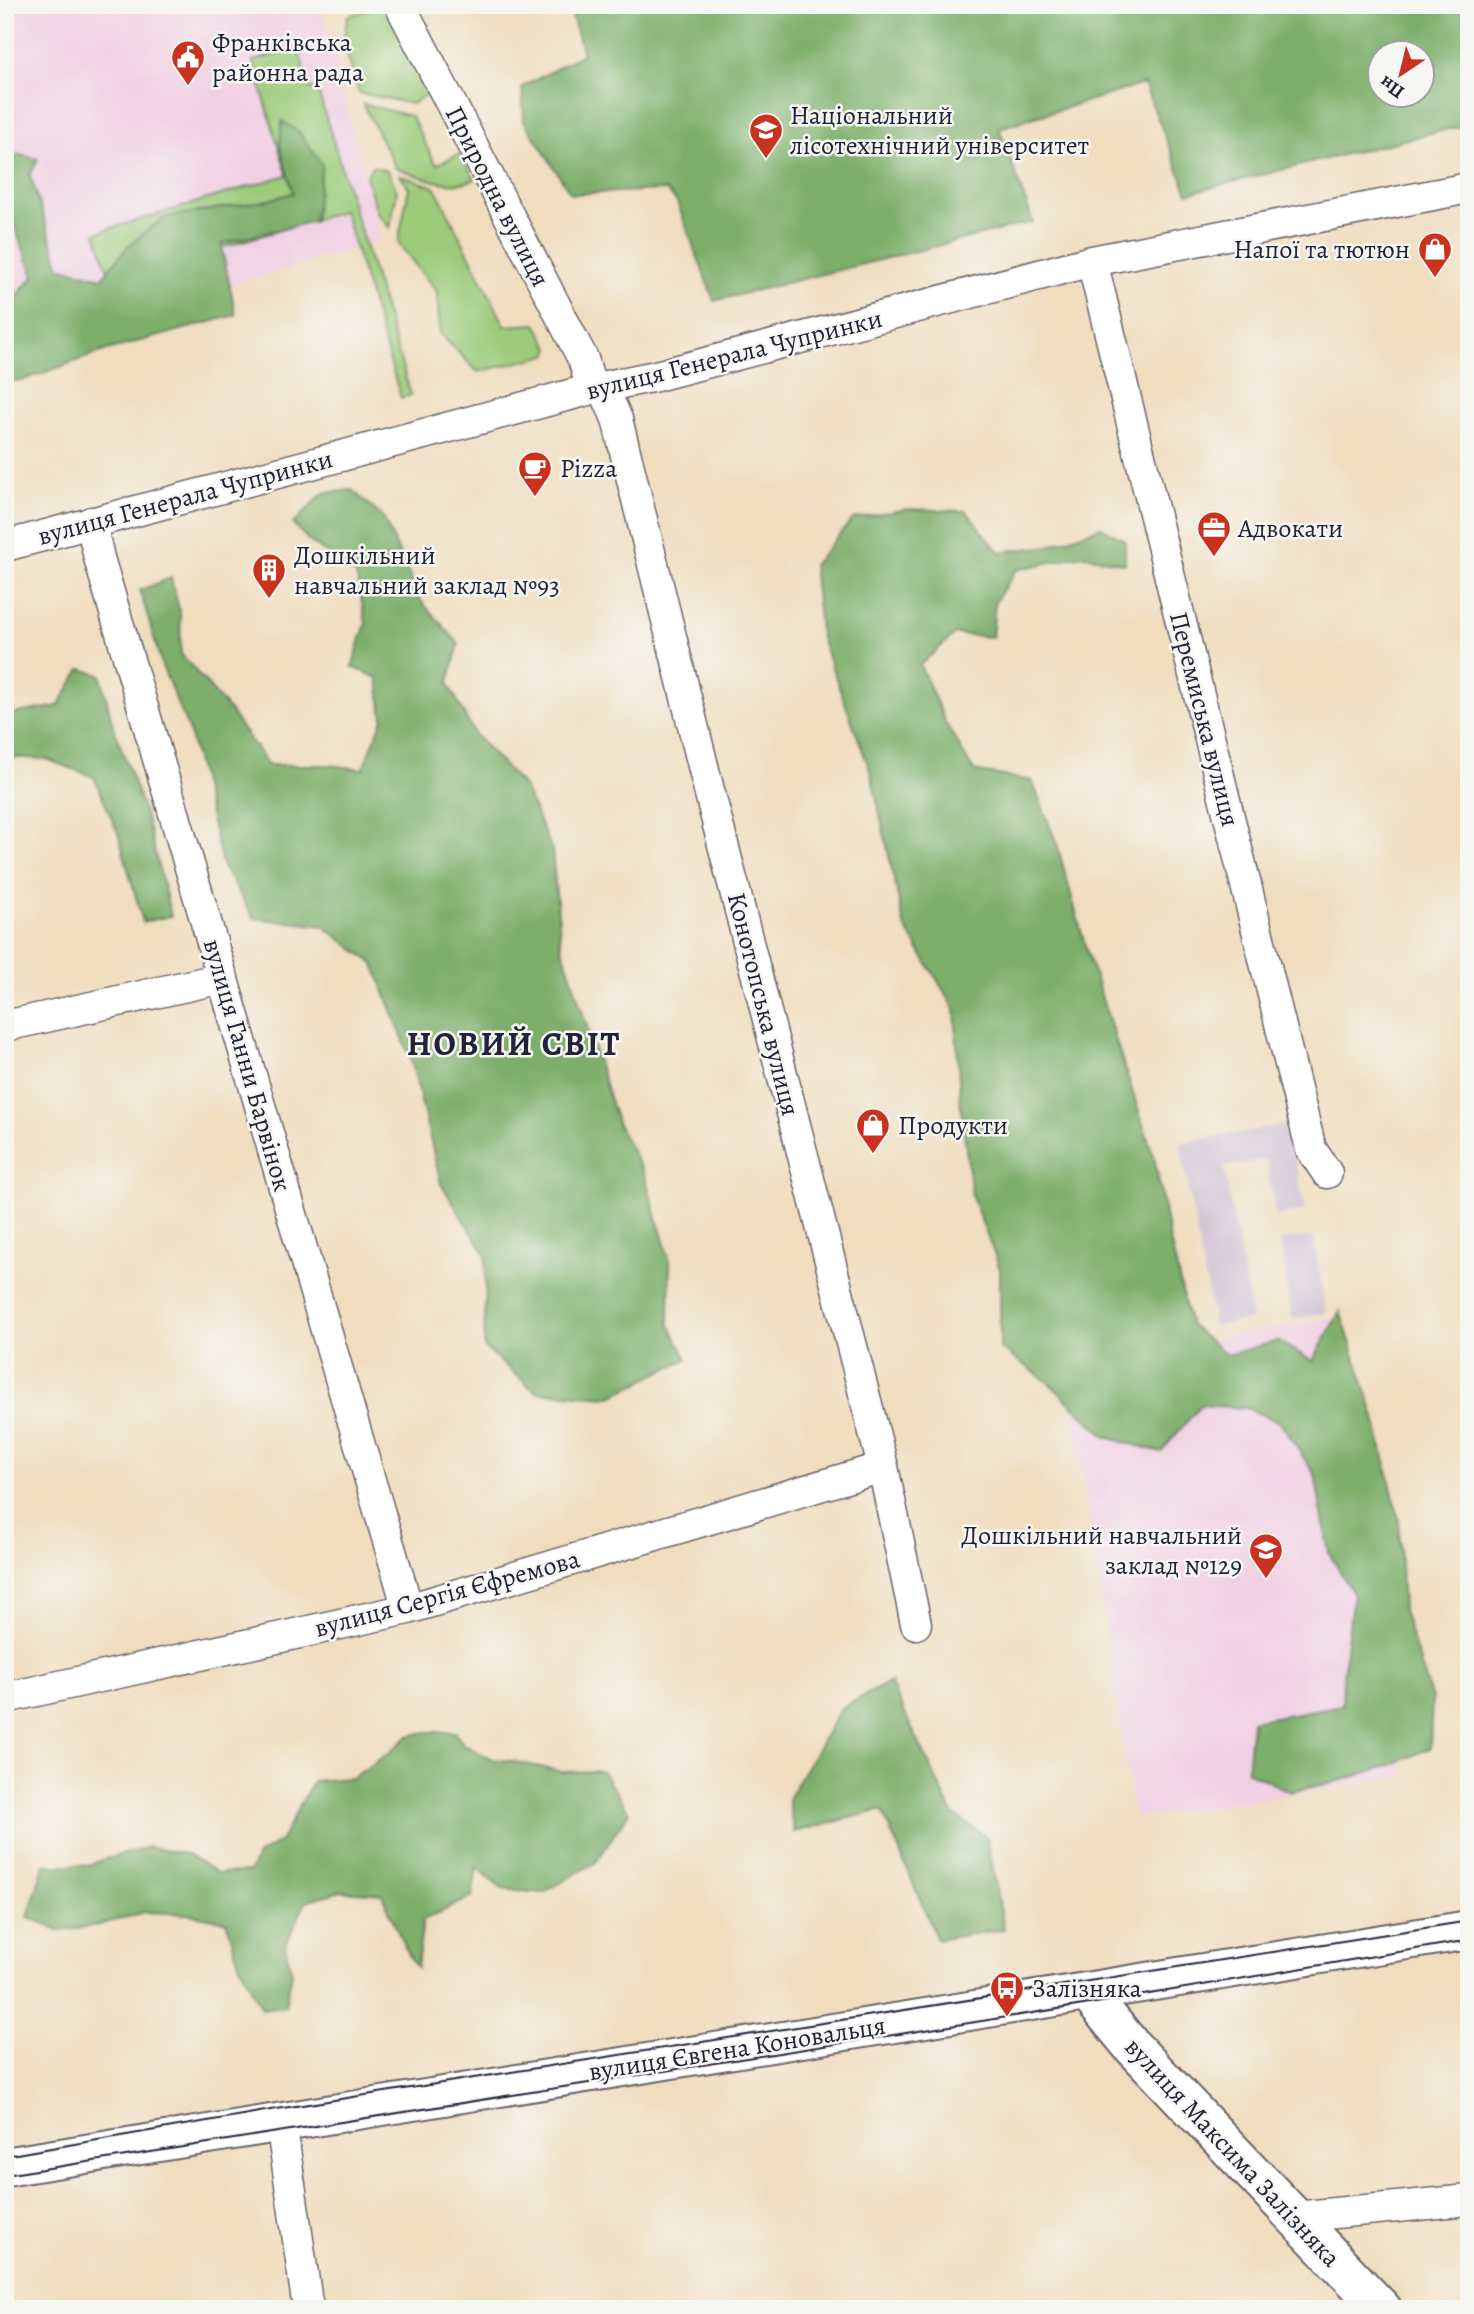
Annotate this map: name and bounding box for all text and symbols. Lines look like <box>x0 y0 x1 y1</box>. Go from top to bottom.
place label: Франківська районна рада <box>212 25 364 90</box>
public building icon: Франківська районна рада <box>169 38 207 87</box>
north arrow <box>1366 38 1436 108</box>
text: Пн <box>1374 69 1409 105</box>
place label: Національний лісотехнічний університет <box>790 98 1090 163</box>
street label: Природна вулиця <box>437 100 558 293</box>
school or university icon: Національний лісотехнічний університет <box>747 111 785 160</box>
shop icon: Напої та тютюн <box>1416 230 1454 279</box>
place label: Напої та тютюн <box>1234 232 1410 267</box>
street label: вулиця Генерала Чупринки <box>582 301 886 408</box>
street label: вулиця Генерала Чупринки <box>34 441 337 554</box>
cafe icon: Pizza <box>516 449 554 498</box>
place label: Pizza <box>560 451 617 486</box>
office icon: Адвокати <box>1195 509 1233 558</box>
place label: Адвокати <box>1237 511 1343 546</box>
place label: Дошкільний навчальний заклад №93 <box>294 538 560 603</box>
building icon: Дошкільний навчальний заклад №93 <box>250 551 288 600</box>
street label: Перемиська вулиця <box>1161 608 1248 830</box>
street label: Конотопська вулиця <box>719 889 808 1119</box>
street label: вулиця Ганни Барвінок <box>195 935 300 1195</box>
district label: НОВИЙ СВІТ <box>407 1021 621 1066</box>
shop icon: Продукти <box>854 1106 892 1155</box>
place label: Продукти <box>898 1108 1008 1143</box>
place label: Дошкільний навчальний заклад №129 <box>961 1518 1242 1583</box>
school or university icon: Дошкільний навчальний заклад №129 <box>1247 1531 1285 1580</box>
street label: вулиця Сергія Єфремова <box>311 1541 584 1646</box>
bus stop icon: Залізняка <box>988 1969 1026 2018</box>
place label: Залізняка <box>1032 1971 1142 2006</box>
street label: вулиця Євгена Коновальця <box>586 2008 888 2089</box>
street label: вулиця Максима Залізняка <box>1117 2030 1348 2275</box>

